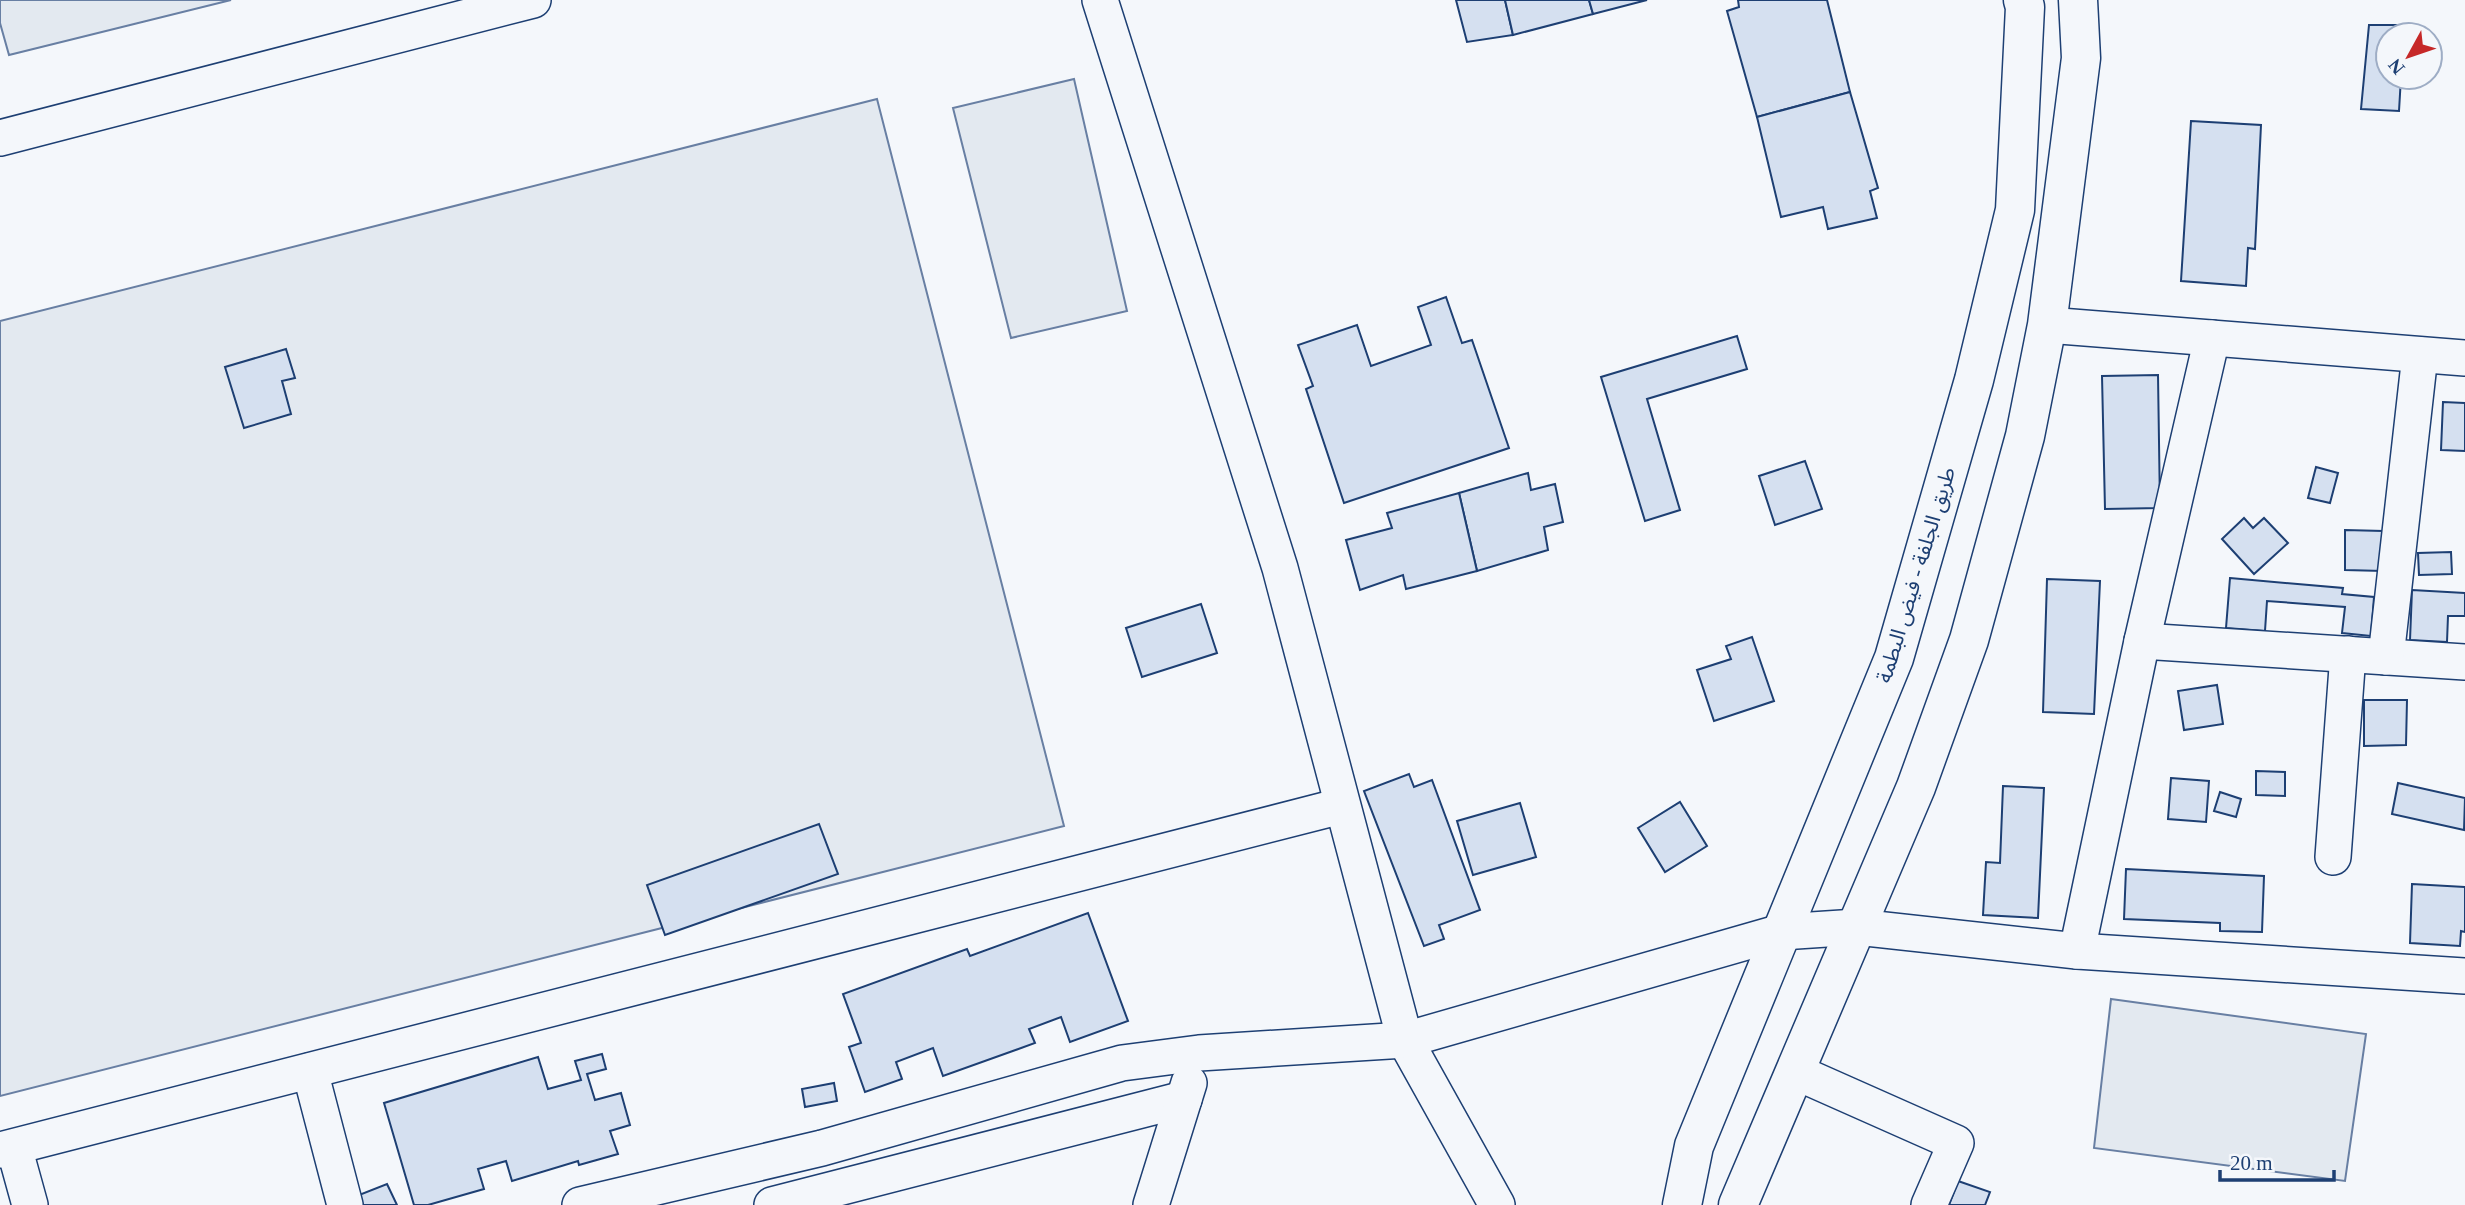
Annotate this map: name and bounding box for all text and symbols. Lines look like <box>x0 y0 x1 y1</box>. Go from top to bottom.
north arrow <box>2374 21 2444 91</box>
text: N <box>2384 54 2409 79</box>
street label: طريق الجلفة - فيض البطمة <box>1872 464 1961 686</box>
scale bar <box>2220 1138 2334 1182</box>
text: 20 m <box>2230 1151 2273 1175</box>

